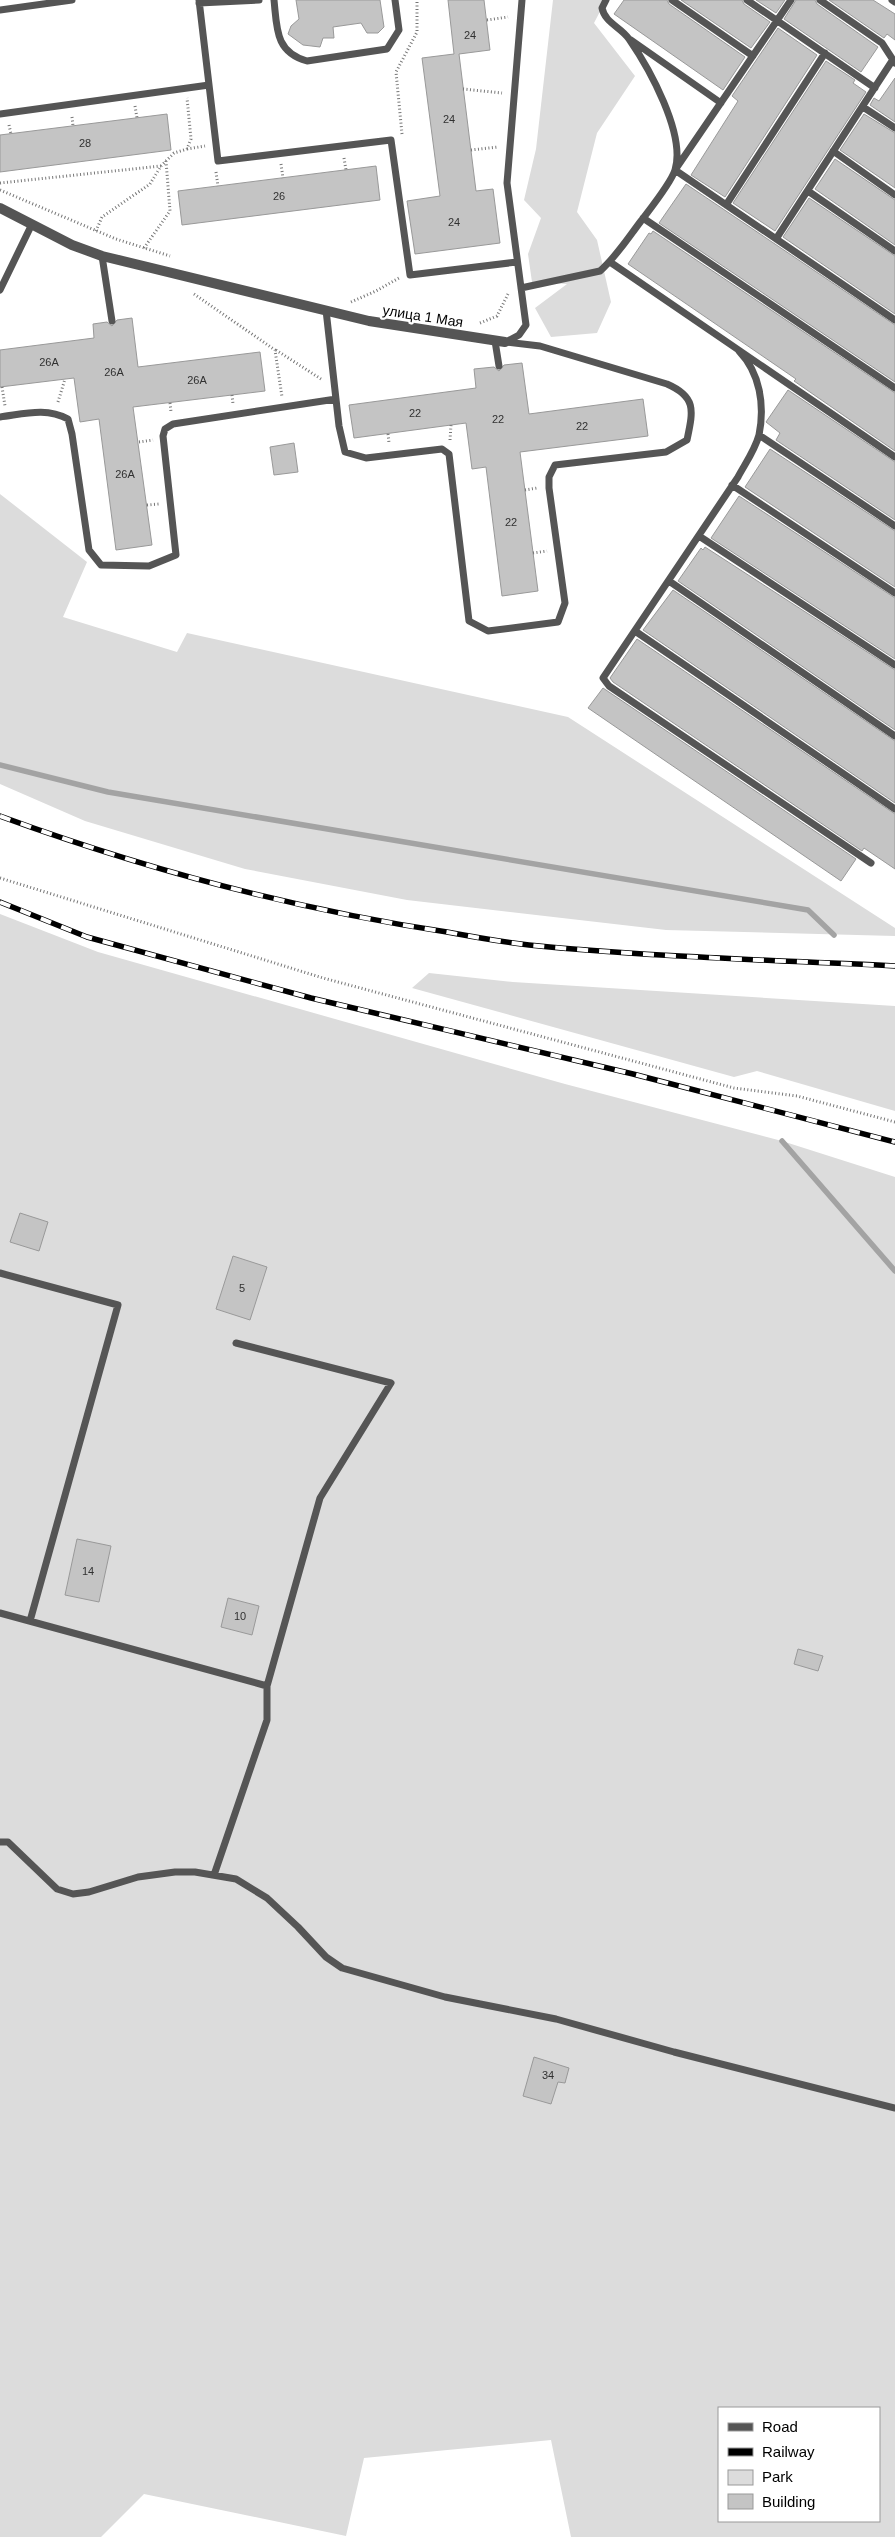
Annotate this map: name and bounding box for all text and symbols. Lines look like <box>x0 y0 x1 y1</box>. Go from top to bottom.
house number: 24 <box>464 29 476 41</box>
house number: 24 <box>443 113 455 125</box>
house number: 28 <box>79 137 91 149</box>
house number: 26 <box>273 190 285 202</box>
house number: 24 <box>448 216 460 228</box>
street label: улица 1 Мая <box>382 302 464 330</box>
house number: 26А <box>39 356 59 368</box>
house number: 26А <box>104 366 124 378</box>
house number: 26А <box>187 374 207 386</box>
house number: 22 <box>409 407 421 419</box>
house number: 22 <box>492 413 504 425</box>
house number: 22 <box>576 420 588 432</box>
house number: 26А <box>115 468 135 480</box>
house number: 22 <box>505 516 517 528</box>
house number: 5 <box>239 1282 245 1294</box>
house number: 14 <box>82 1565 94 1577</box>
house number: 10 <box>234 1610 246 1622</box>
house number: 34 <box>542 2069 554 2081</box>
legend <box>718 2407 880 2522</box>
text: Road <box>762 2418 798 2435</box>
text: Railway <box>762 2443 815 2460</box>
text: Park <box>762 2468 793 2485</box>
text: Building <box>762 2493 815 2510</box>

